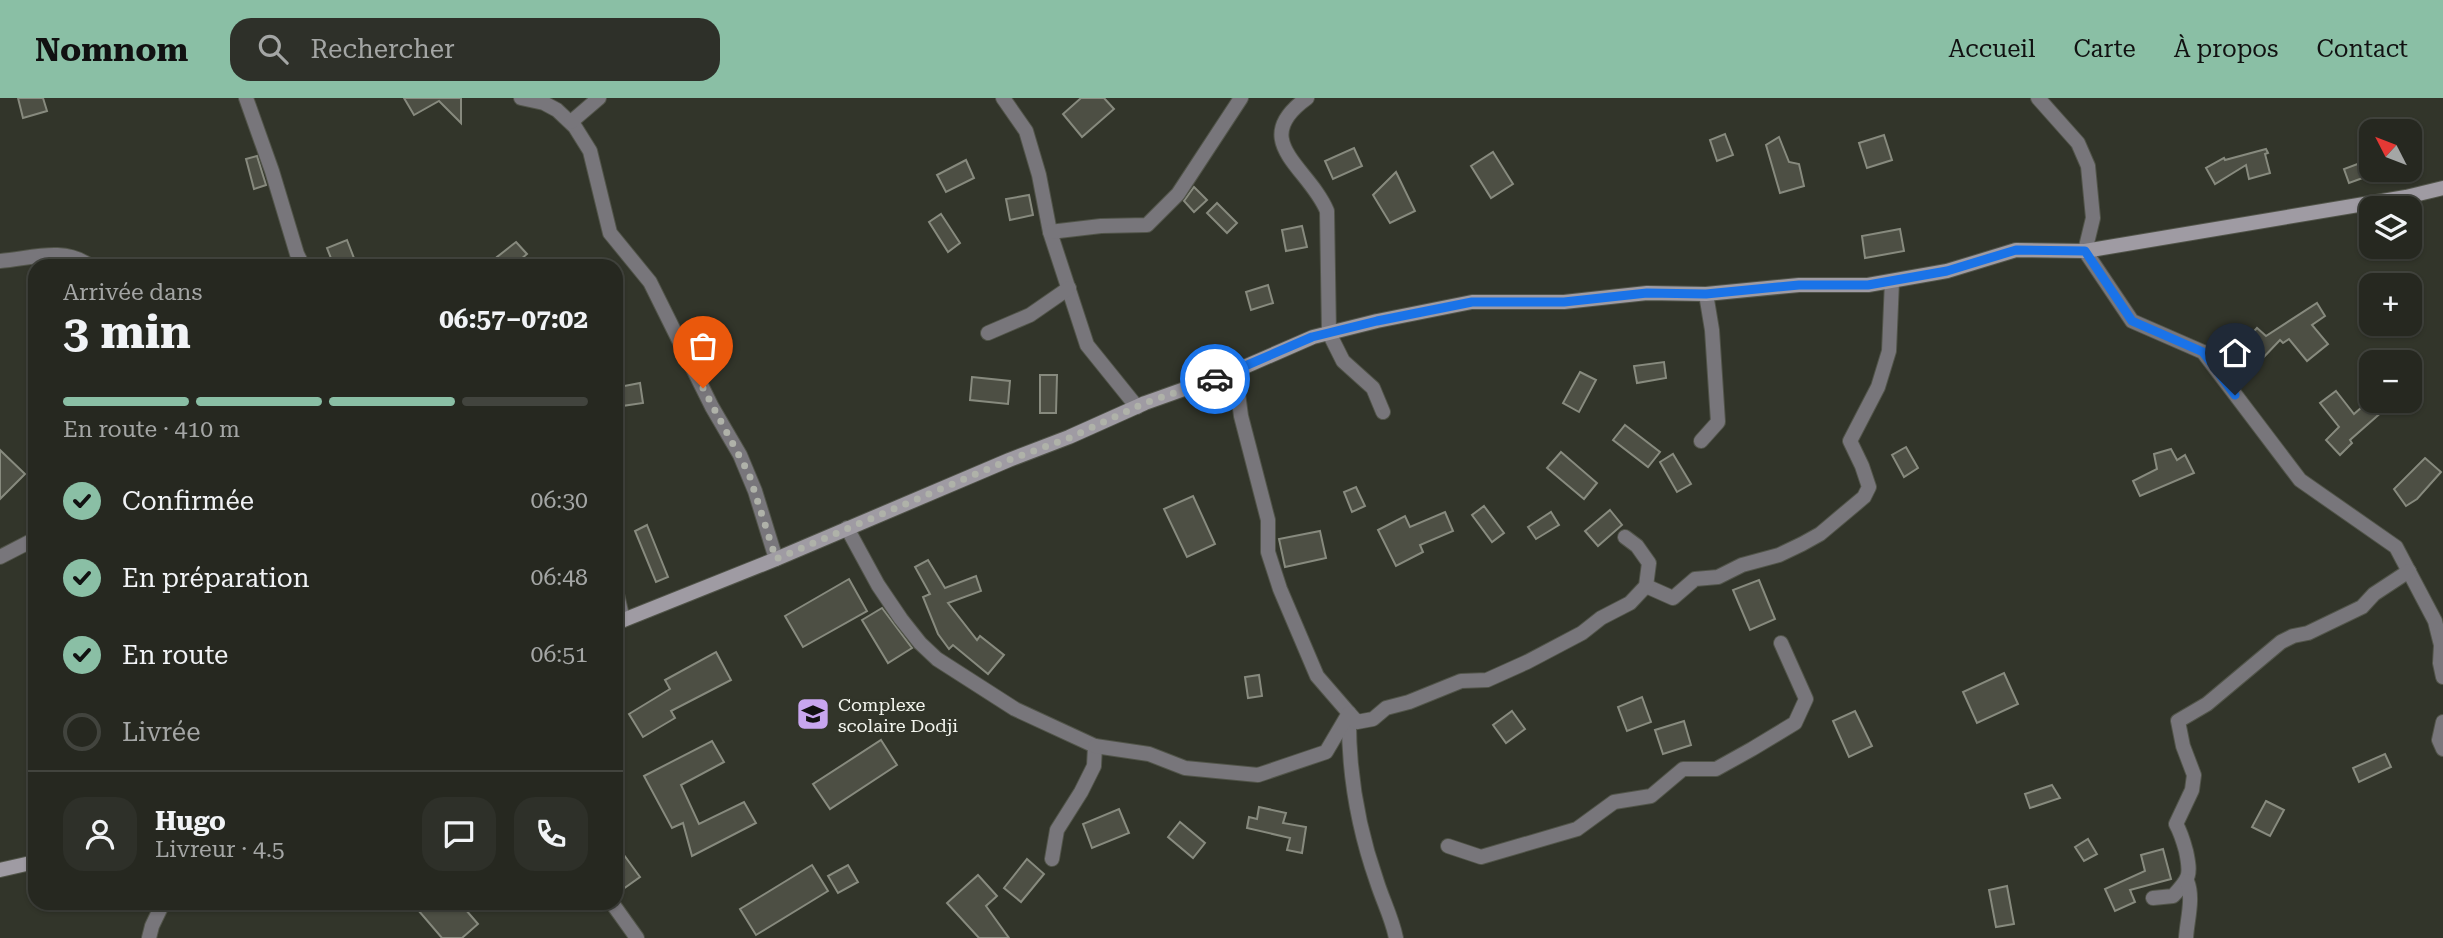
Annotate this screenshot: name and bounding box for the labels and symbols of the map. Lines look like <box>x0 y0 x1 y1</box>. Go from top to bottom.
north arrow <box>2359 119 2422 182</box>
pin <box>673 316 733 388</box>
pin <box>2205 323 2265 395</box>
courier <box>1180 344 1250 414</box>
place label: Complexe scolaire Dodji <box>838 694 958 736</box>
school or university icon: Complexe scolaire Dodji <box>794 695 832 733</box>

